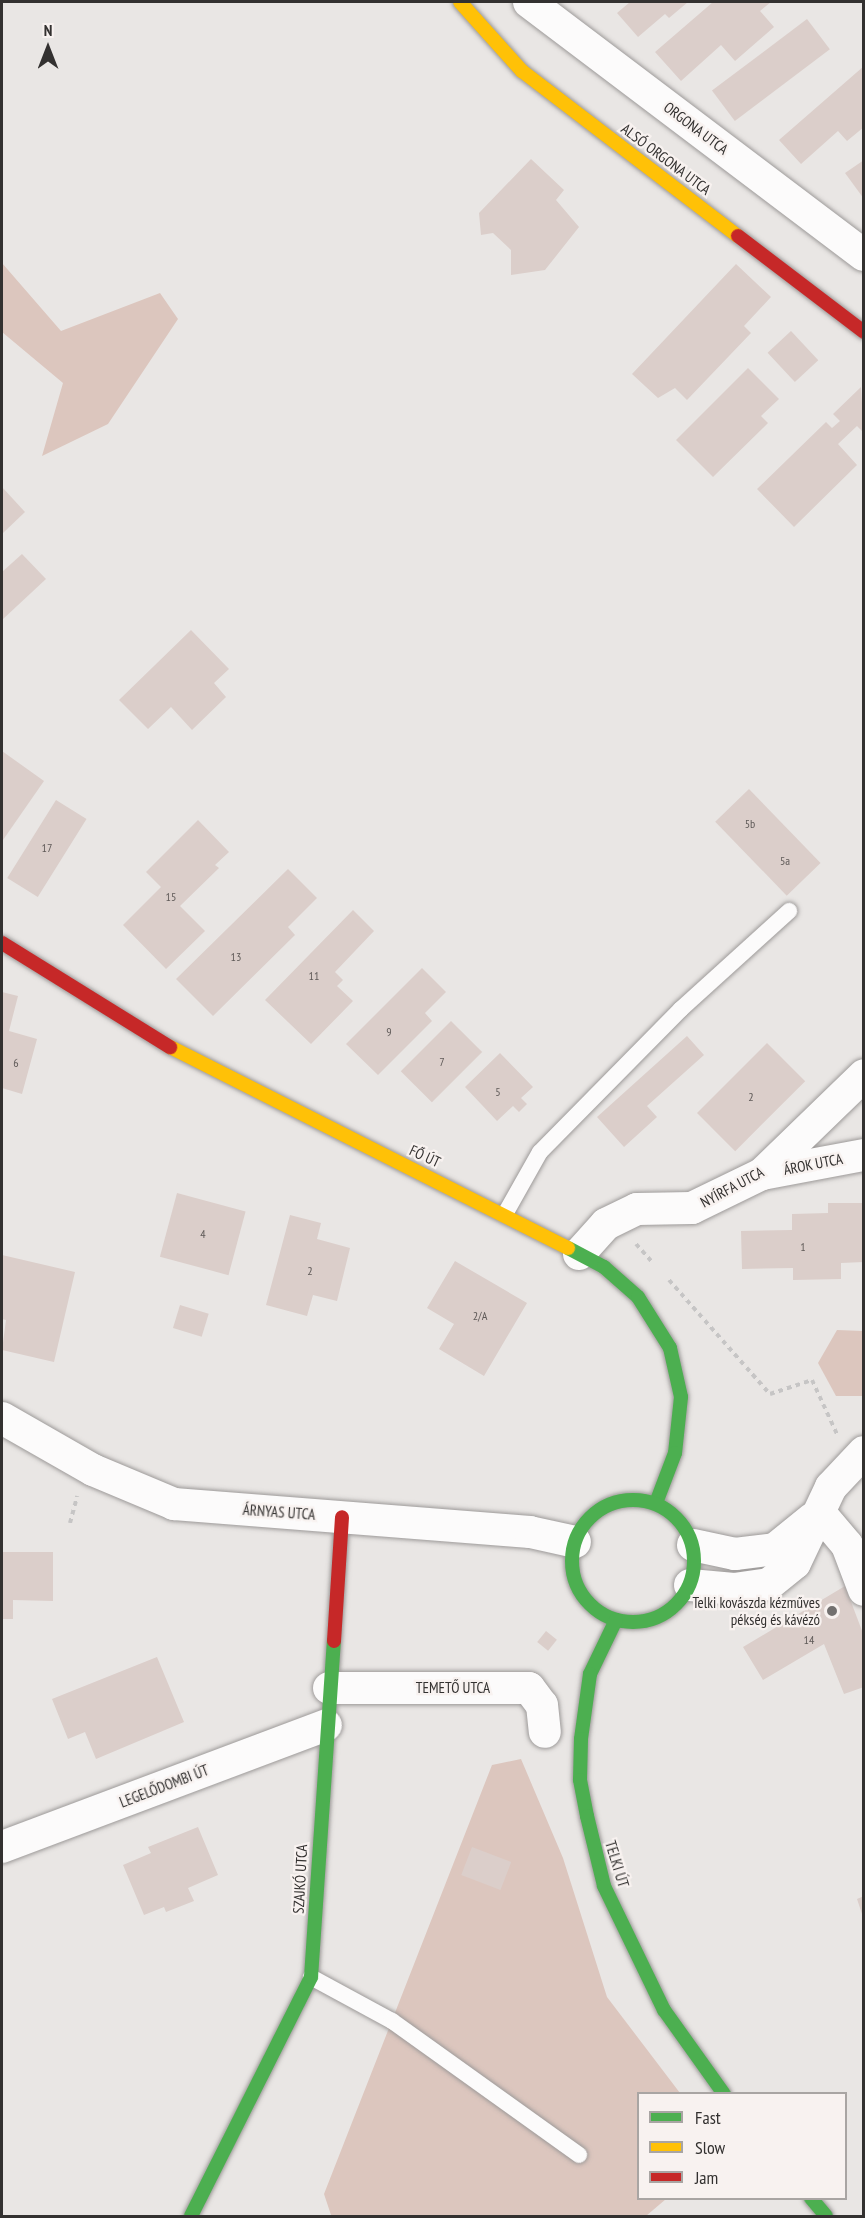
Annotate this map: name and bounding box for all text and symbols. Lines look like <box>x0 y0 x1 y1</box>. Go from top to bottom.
north arrow <box>18 18 78 78</box>
text: N <box>44 20 52 40</box>
street label: ORGONA UTCA <box>660 98 732 158</box>
street label: ALSÓ ORGONA UTCA <box>618 119 714 199</box>
house number: 5b <box>745 817 755 831</box>
house number: 17 <box>42 841 52 855</box>
house number: 5a <box>780 854 790 868</box>
house number: 15 <box>166 890 176 904</box>
house number: 13 <box>231 950 241 964</box>
house number: 11 <box>309 969 319 983</box>
house number: 9 <box>386 1025 392 1039</box>
house number: 7 <box>439 1055 445 1069</box>
house number: 6 <box>13 1056 19 1070</box>
house number: 5 <box>495 1085 501 1099</box>
house number: 2 <box>748 1090 754 1104</box>
street label: FŐ ÚT <box>407 1141 443 1171</box>
street label: ÁROK UTCA <box>782 1149 844 1179</box>
street label: NYÍRFA UTCA <box>697 1163 767 1211</box>
house number: 4 <box>200 1227 206 1241</box>
house number: 1 <box>800 1240 806 1254</box>
house number: 2 <box>307 1264 313 1278</box>
house number: 2/A <box>473 1309 487 1323</box>
street label: ÁRNYAS UTCA <box>242 1500 316 1524</box>
place label: Telki kovászda kézműves pékség és kávézó <box>692 1593 820 1628</box>
marker: Telki kovászda kézműves pékség és kávézó <box>825 1604 839 1618</box>
house number: 14 <box>804 1633 814 1647</box>
street label: TEMETŐ UTCA <box>416 1679 490 1697</box>
street label: LEGELŐDOMBI ÚT <box>117 1761 211 1811</box>
street label: TELKI ÚT <box>601 1838 633 1890</box>
street label: SZAJKÓ UTCA <box>289 1844 311 1914</box>
legend <box>637 2092 847 2200</box>
text: Fast <box>695 2106 721 2129</box>
text: Slow <box>695 2136 725 2159</box>
text: Jam <box>695 2166 718 2189</box>

